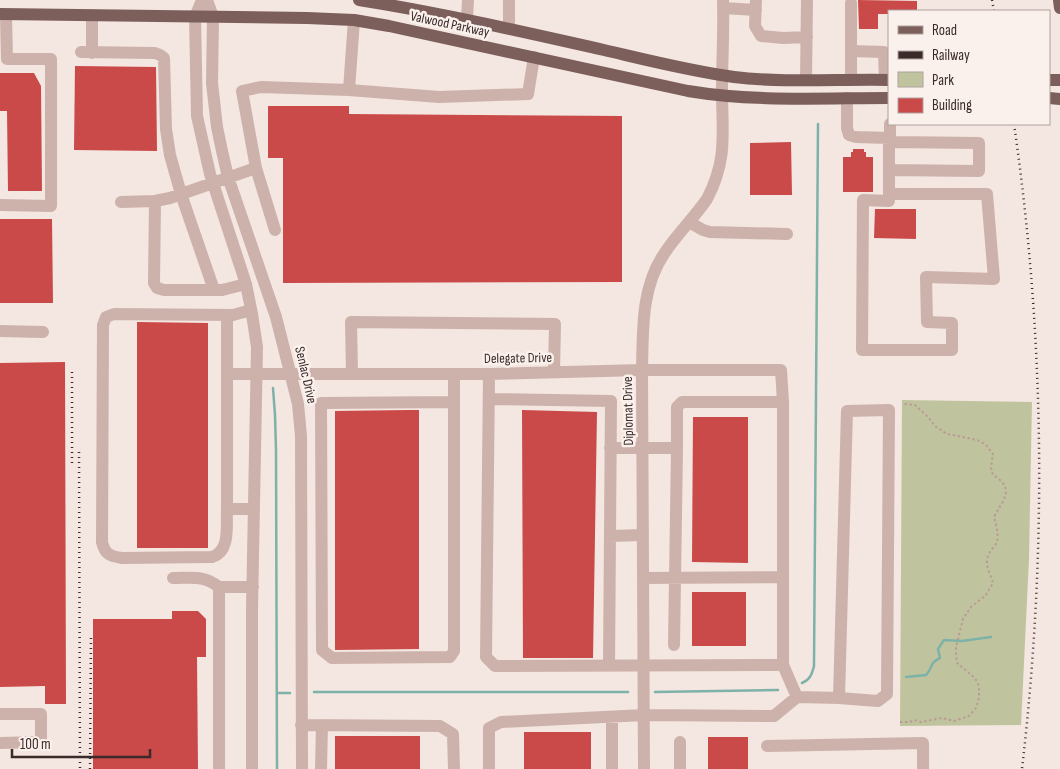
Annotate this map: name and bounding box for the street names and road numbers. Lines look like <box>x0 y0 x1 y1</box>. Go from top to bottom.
street label: Valwood Parkway <box>409 7 492 41</box>
street label: Senlac Drive <box>291 345 321 405</box>
street label: Delegate Drive <box>484 349 552 367</box>
street label: Diplomat Drive <box>619 376 637 446</box>

